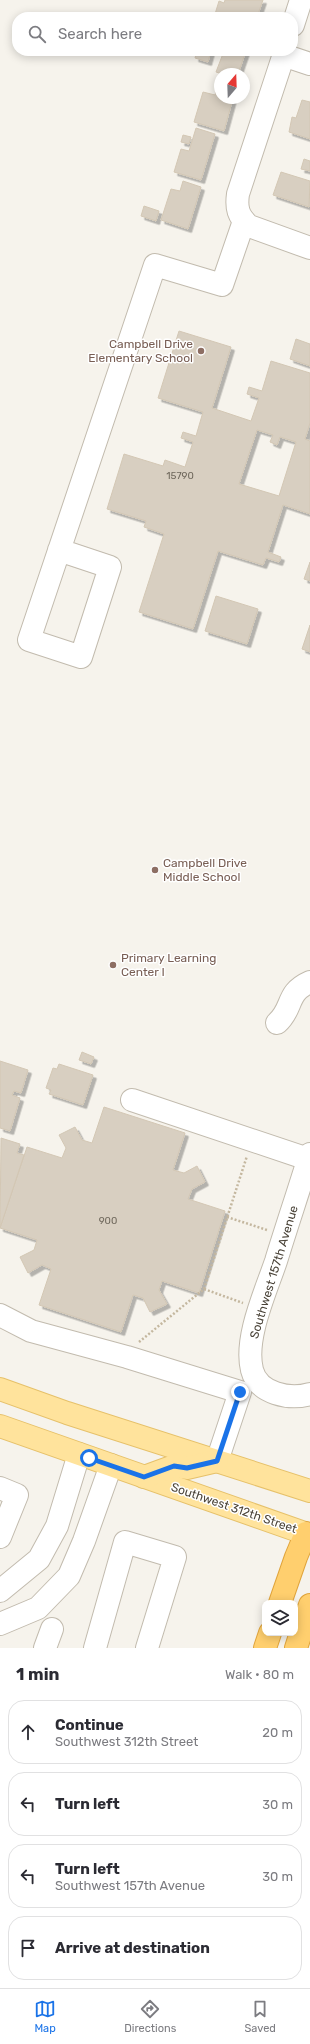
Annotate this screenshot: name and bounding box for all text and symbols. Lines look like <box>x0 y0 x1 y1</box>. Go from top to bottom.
search box <box>12 12 298 56</box>
icon: search <box>26 23 48 45</box>
text: Search here <box>58 25 142 43</box>
north arrow <box>214 68 250 104</box>
place label: Campbell Drive Elementary School <box>88 337 193 365</box>
marker: Campbell Drive Elementary School <box>196 346 206 356</box>
house number: 15790 <box>166 470 194 482</box>
place label: Campbell Drive Middle School <box>163 856 247 884</box>
marker: Campbell Drive Middle School <box>150 865 160 875</box>
place label: Primary Learning Center I <box>121 951 216 979</box>
marker: Primary Learning Center I <box>108 960 118 970</box>
street label: Southwest 157th Avenue <box>247 1203 301 1340</box>
house number: 900 <box>99 1215 117 1227</box>
route end <box>231 1383 249 1401</box>
route start <box>80 1449 98 1467</box>
street label: Southwest 312th Street <box>169 1480 299 1536</box>
map controls <box>262 1600 298 1636</box>
button: layers <box>262 1600 298 1636</box>
text: 1 min <box>16 1664 59 1684</box>
text: Walk · 80 m <box>225 1667 294 1682</box>
text: Continue <box>55 1716 124 1734</box>
icon: ahead <box>17 1721 39 1743</box>
text: 20 m <box>262 1725 293 1740</box>
text: Southwest 312th Street <box>55 1734 198 1749</box>
icon: left <box>17 1793 39 1815</box>
text: Turn left <box>55 1795 120 1813</box>
text: 30 m <box>262 1797 293 1812</box>
text: Turn left <box>55 1860 120 1878</box>
icon: left <box>17 1865 39 1887</box>
text: 30 m <box>262 1869 293 1884</box>
text: Southwest 157th Avenue <box>55 1878 205 1893</box>
icon: arrive <box>17 1937 39 1959</box>
text: Arrive at destination <box>55 1939 210 1957</box>
tab: Map <box>34 1998 56 2035</box>
tab: Directions <box>124 1998 176 2035</box>
tab: Saved <box>245 1998 276 2035</box>

